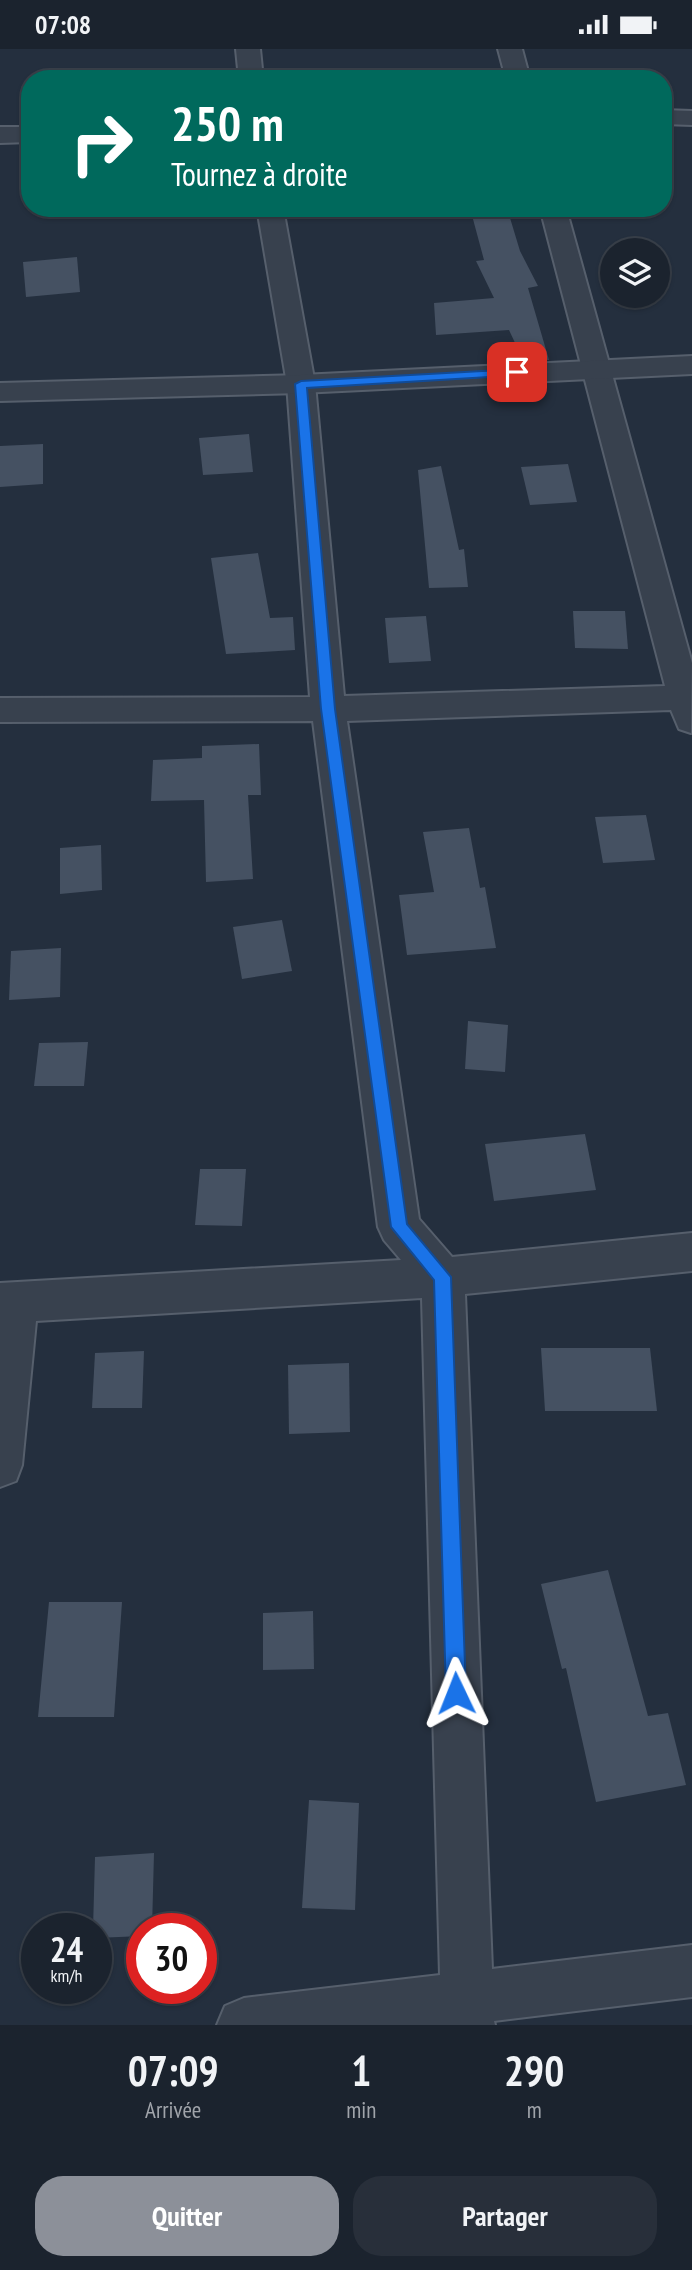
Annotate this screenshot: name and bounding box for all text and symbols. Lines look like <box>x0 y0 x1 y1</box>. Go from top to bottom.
text: 07:08 <box>35 8 91 41</box>
text: 250 m <box>171 91 284 155</box>
icon: right <box>56 98 147 189</box>
text: Tournez à droite <box>171 153 348 195</box>
map controls <box>600 238 670 308</box>
button: layers <box>600 238 670 308</box>
pin <box>487 342 547 402</box>
icon: arrive <box>498 353 536 391</box>
position arrow <box>419 1656 493 1730</box>
speed limit sign: 30 <box>126 1913 217 2004</box>
text: 24 <box>50 1926 83 1972</box>
text: km/h <box>51 1964 82 1987</box>
text: 07:09 <box>128 2043 219 2098</box>
text: 1 <box>351 2043 371 2098</box>
text: 290 <box>504 2043 564 2098</box>
text: Arrivée <box>145 2095 201 2124</box>
text: min <box>346 2095 376 2124</box>
text: m <box>527 2095 542 2124</box>
button: Quitter <box>35 2176 339 2256</box>
button: Partager <box>353 2176 657 2256</box>

